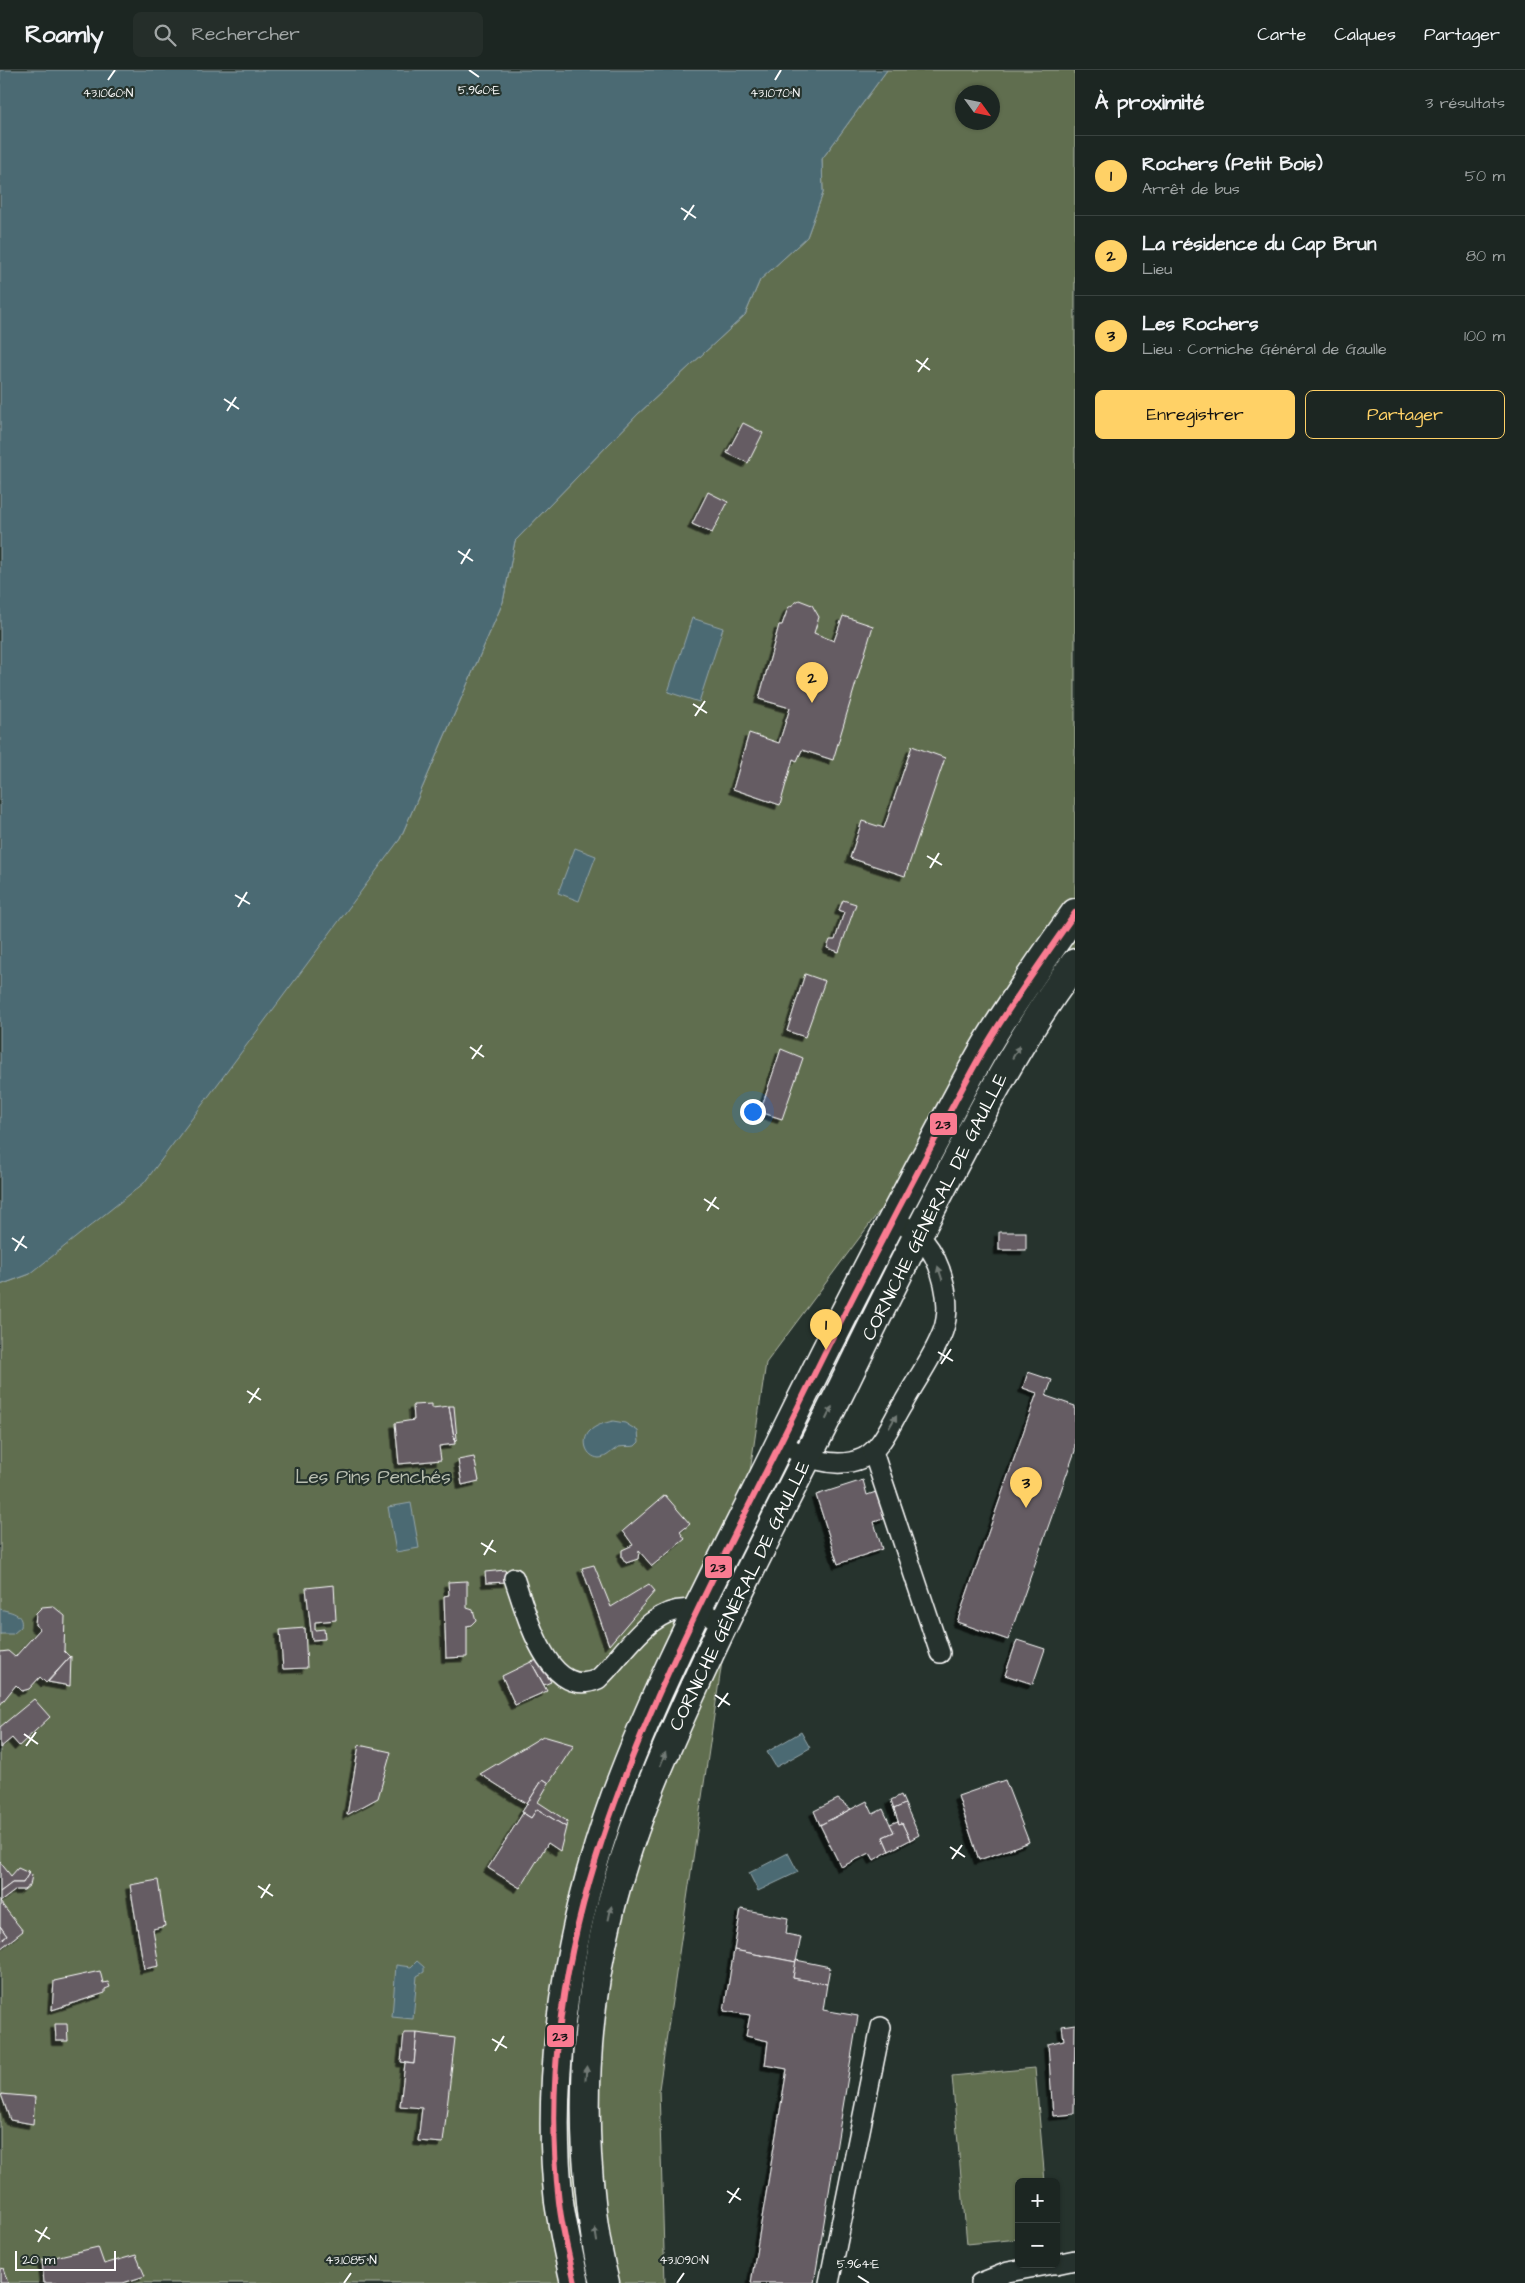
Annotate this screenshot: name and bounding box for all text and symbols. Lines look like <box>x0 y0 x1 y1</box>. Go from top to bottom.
search box <box>133 12 483 57</box>
text: Roamly <box>25 18 103 52</box>
icon: search <box>151 21 179 49</box>
text: Rechercher <box>191 21 300 48</box>
text: Carte <box>1257 22 1306 47</box>
text: Calques <box>1334 22 1396 47</box>
text: Partager <box>1424 22 1500 47</box>
text: 5.960°E <box>458 82 500 99</box>
text: 43.1060°N <box>83 85 134 102</box>
text: 43.1070°N <box>750 85 801 102</box>
north arrow <box>955 85 1000 130</box>
text: À proximité <box>1095 88 1204 117</box>
text: 3 résultats <box>1425 92 1505 114</box>
text: Rochers (Petit Bois) <box>1142 151 1323 178</box>
text: 1 <box>1110 165 1112 187</box>
text: 50 m <box>1465 165 1505 187</box>
text: Arrêt de bus <box>1142 178 1240 200</box>
text: La résidence du Cap Brun <box>1142 231 1376 258</box>
text: 2 <box>1106 245 1116 267</box>
text: 80 m <box>1466 245 1505 267</box>
text: Lieu <box>1142 258 1172 280</box>
text: Les Rochers <box>1142 311 1259 338</box>
text: 3 <box>1107 325 1115 347</box>
text: 100 m <box>1464 325 1505 347</box>
text: Lieu · Corniche Général de Gaulle <box>1142 338 1387 360</box>
button: Enregistrer <box>1095 390 1295 439</box>
button: Partager <box>1305 390 1505 439</box>
pin: 2 <box>796 662 828 703</box>
one-way arrow <box>1012 1045 1021 1058</box>
street label: CORNICHE GÉNÉRAL DE GAULLE <box>856 1069 1014 1345</box>
your location <box>740 1099 766 1125</box>
line badge: 23 <box>929 1112 958 1136</box>
text: 23 <box>934 1115 951 1135</box>
one-way arrow <box>936 1265 944 1280</box>
pin: 1 <box>810 1309 842 1350</box>
one-way arrow <box>825 1406 833 1421</box>
one-way arrow <box>888 1414 897 1428</box>
street label: CORNICHE GÉNÉRAL DE GAULLE <box>663 1457 817 1735</box>
park label: Les Pins Penchés <box>295 1464 451 1491</box>
pin: 3 <box>1010 1467 1042 1508</box>
line badge: 23 <box>704 1555 733 1579</box>
text: 23 <box>709 1558 726 1578</box>
one-way arrow <box>659 1752 667 1766</box>
one-way arrow <box>606 1905 614 1920</box>
line badge: 23 <box>546 2024 575 2048</box>
text: 23 <box>551 2027 568 2047</box>
one-way arrow <box>583 2065 591 2081</box>
map controls <box>1015 2178 1060 2268</box>
button: + <box>1015 2178 1060 2223</box>
button: − <box>1015 2223 1060 2268</box>
one-way arrow <box>592 2227 600 2243</box>
scale bar <box>15 2248 116 2271</box>
text: 20 m <box>22 2250 55 2270</box>
text: 43.1085°N <box>325 2252 377 2269</box>
text: 43.1090°N <box>659 2252 709 2269</box>
text: 5.964°E <box>837 2256 879 2273</box>

